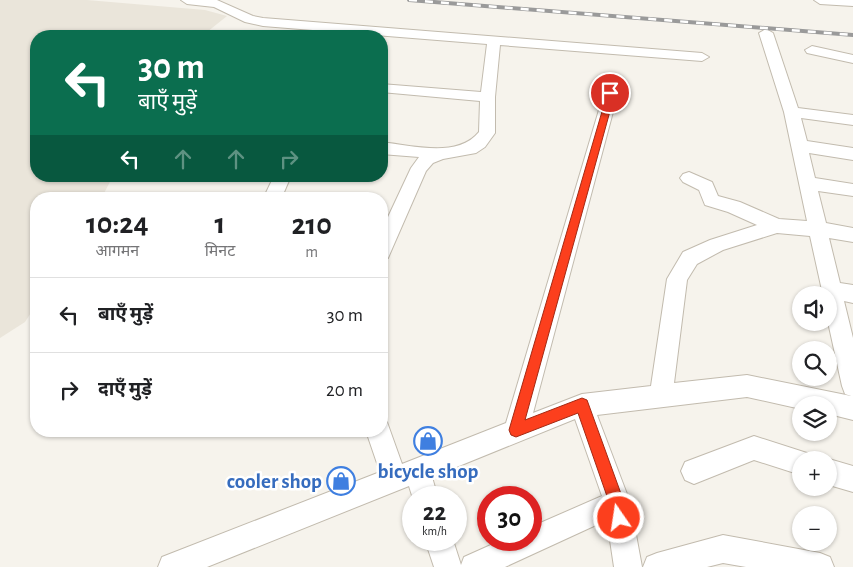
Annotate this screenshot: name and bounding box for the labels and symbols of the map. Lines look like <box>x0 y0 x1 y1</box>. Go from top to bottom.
pin <box>589 72 631 114</box>
shop icon: bicycle shop <box>413 426 443 456</box>
place label: bicycle shop <box>378 461 479 482</box>
shop icon: cooler shop <box>326 466 356 496</box>
place label: cooler shop <box>227 471 322 492</box>
speed limit sign: 30 <box>477 486 542 551</box>
position arrow <box>592 491 644 543</box>

